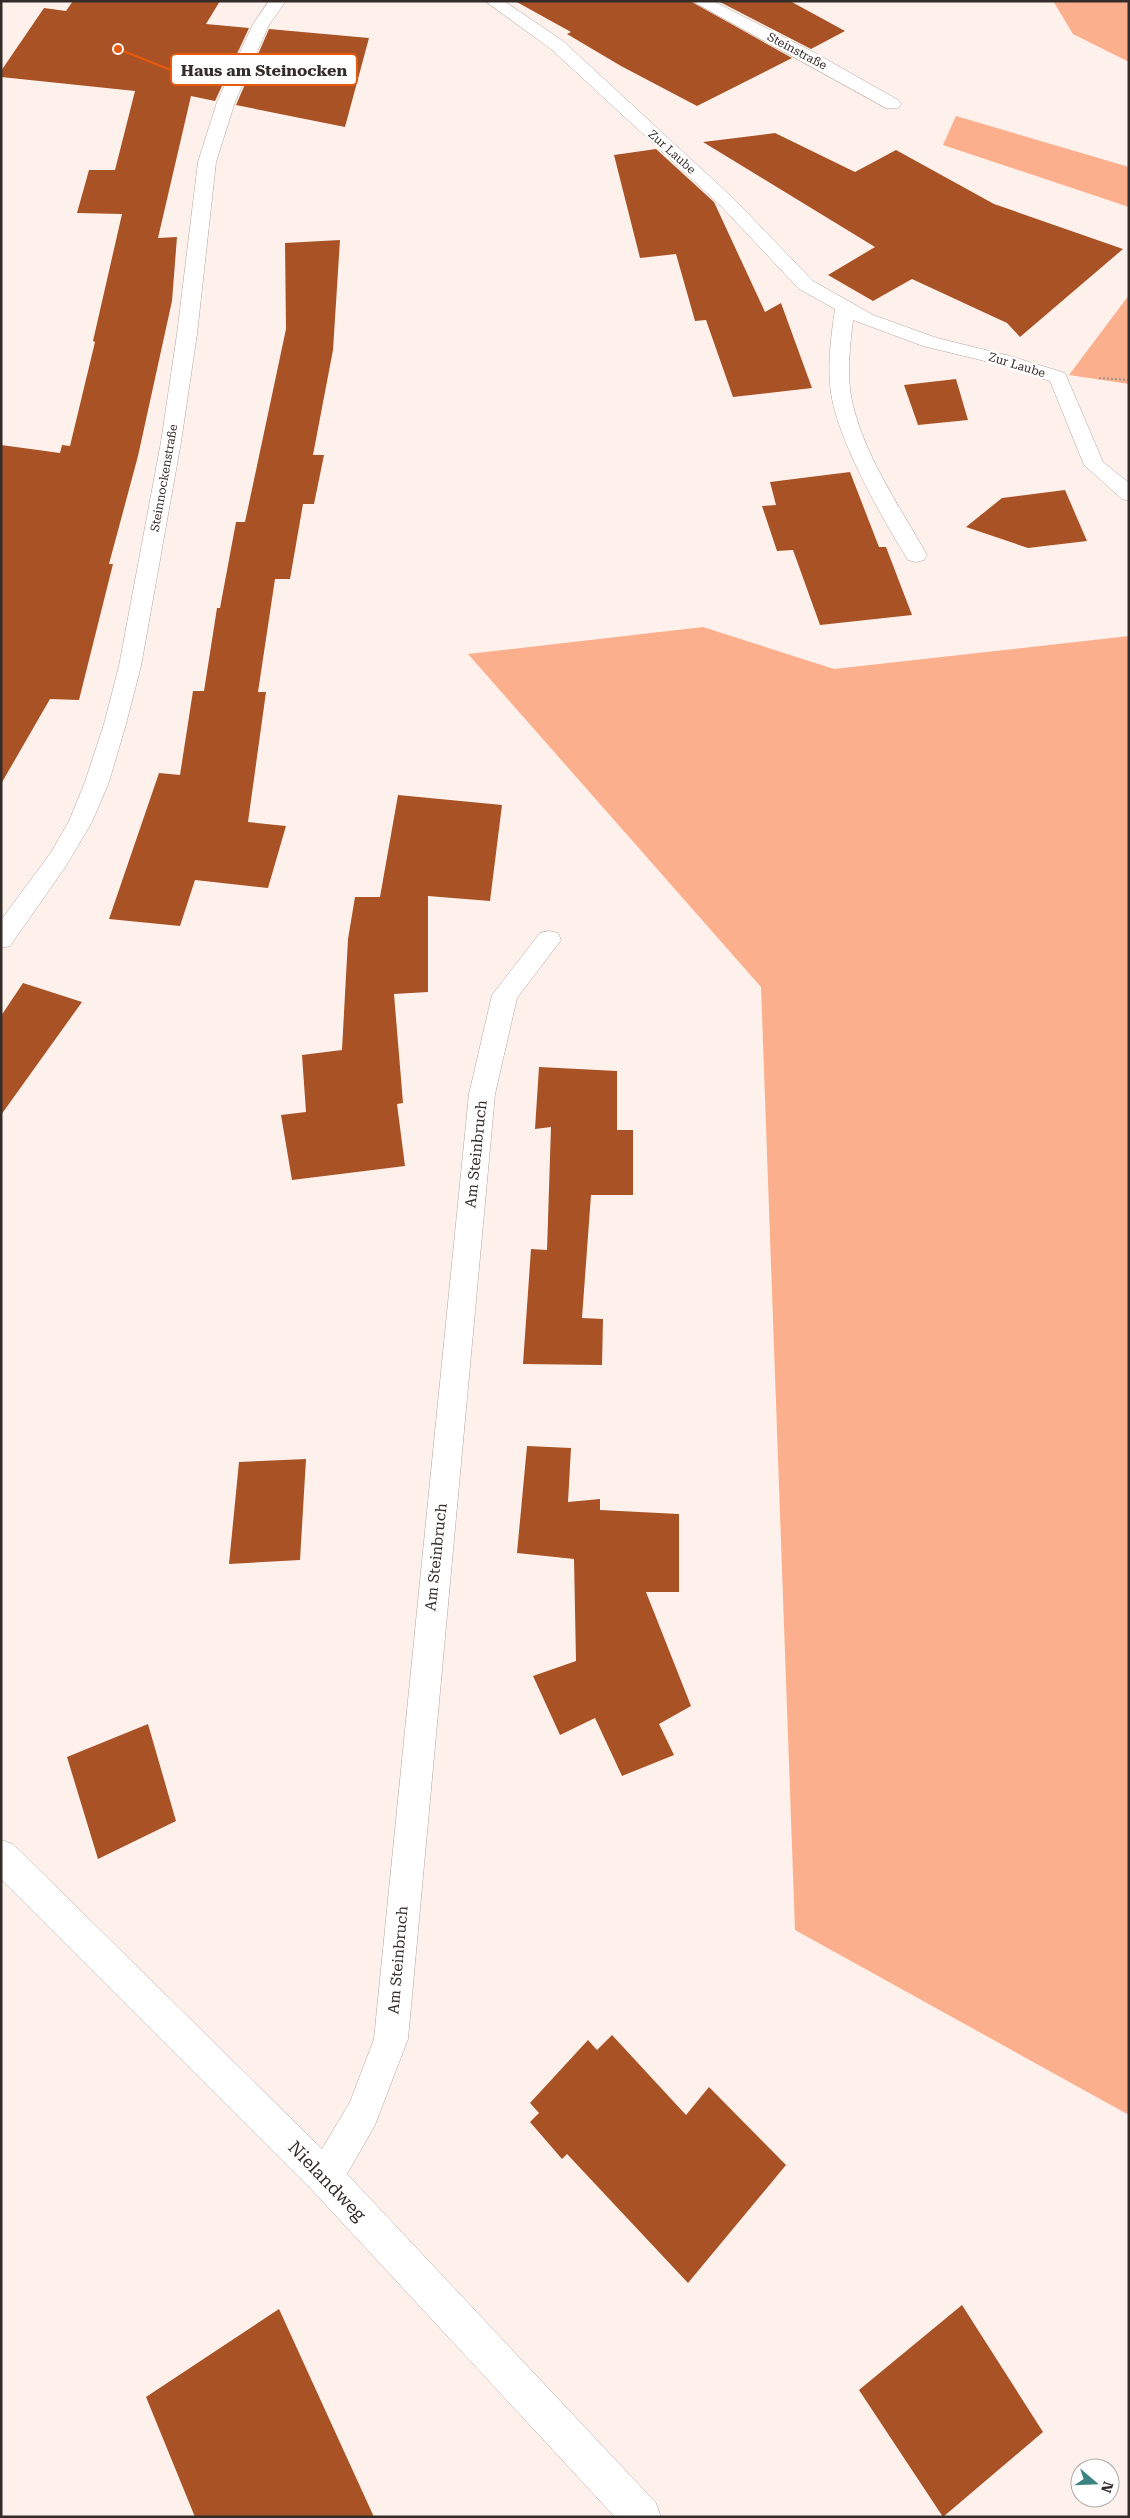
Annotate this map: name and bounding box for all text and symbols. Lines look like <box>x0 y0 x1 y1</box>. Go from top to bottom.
street label: Steinstraße <box>765 29 830 73</box>
callout: Haus am Steinocken <box>171 54 357 85</box>
text: Haus am Steinocken <box>181 61 347 80</box>
street label: Zur Laube <box>645 127 699 177</box>
street label: Zur Laube <box>987 350 1048 380</box>
street label: Steinnockenstraße <box>148 423 180 533</box>
street label: Am Steinbruch <box>461 1099 491 1209</box>
street label: Am Steinbruch <box>421 1502 451 1612</box>
street label: Am Steinbruch <box>384 1905 412 2015</box>
street label: Nielandweg <box>284 2136 371 2225</box>
north arrow <box>1070 2458 1120 2508</box>
text: N <box>1098 2480 1117 2495</box>

